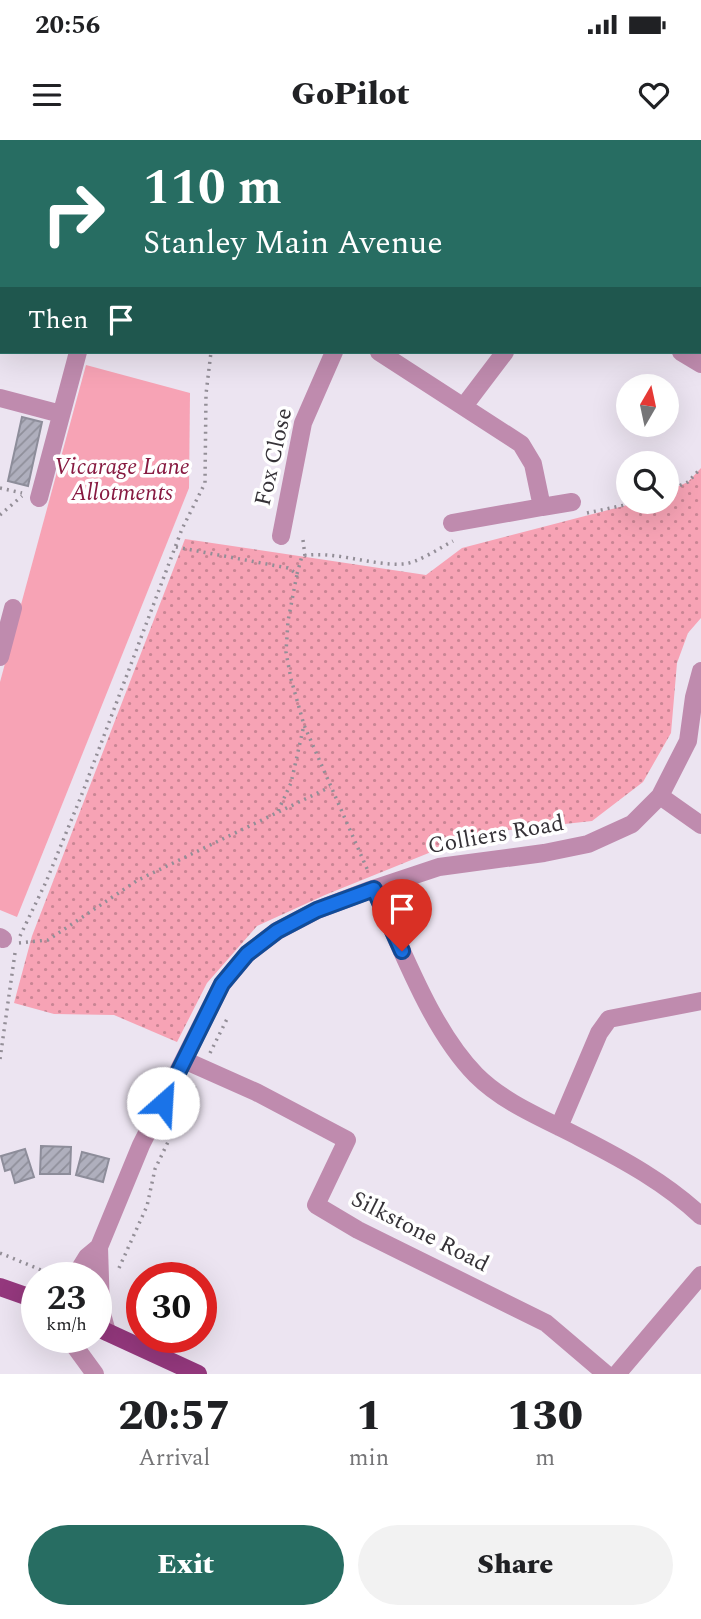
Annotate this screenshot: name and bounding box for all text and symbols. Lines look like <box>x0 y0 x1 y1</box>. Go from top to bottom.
text: 20:56 <box>35 5 100 45</box>
text: GoPilot <box>292 70 409 119</box>
icon: menu <box>28 76 66 114</box>
icon: heart <box>635 76 673 114</box>
text: 110 m <box>143 151 282 226</box>
icon: right <box>28 168 119 259</box>
text: Stanley Main Avenue <box>143 219 443 268</box>
text: Then <box>28 300 88 340</box>
icon: arrive <box>102 301 140 339</box>
north arrow <box>616 374 679 438</box>
map controls <box>616 374 679 514</box>
street label: Fox Close <box>246 404 302 510</box>
park label: Vicarage Lane Allotments <box>54 450 190 511</box>
button: search <box>616 451 679 514</box>
street label: Colliers Road <box>425 806 567 864</box>
pin <box>372 879 432 951</box>
icon: arrive <box>383 890 421 928</box>
position arrow <box>126 1066 200 1140</box>
street label: Silkstone Road <box>345 1182 495 1282</box>
speed limit sign: 30 <box>126 1262 217 1353</box>
text: 23 <box>47 1272 86 1325</box>
text: km/h <box>46 1311 87 1338</box>
text: 20:57 <box>118 1385 231 1448</box>
text: 1 <box>356 1385 382 1448</box>
text: 130 <box>507 1385 583 1448</box>
text: Arrival <box>139 1441 210 1476</box>
text: min <box>349 1441 389 1476</box>
text: m <box>535 1441 555 1476</box>
button: Exit <box>28 1525 344 1605</box>
button: Share <box>358 1525 673 1605</box>

